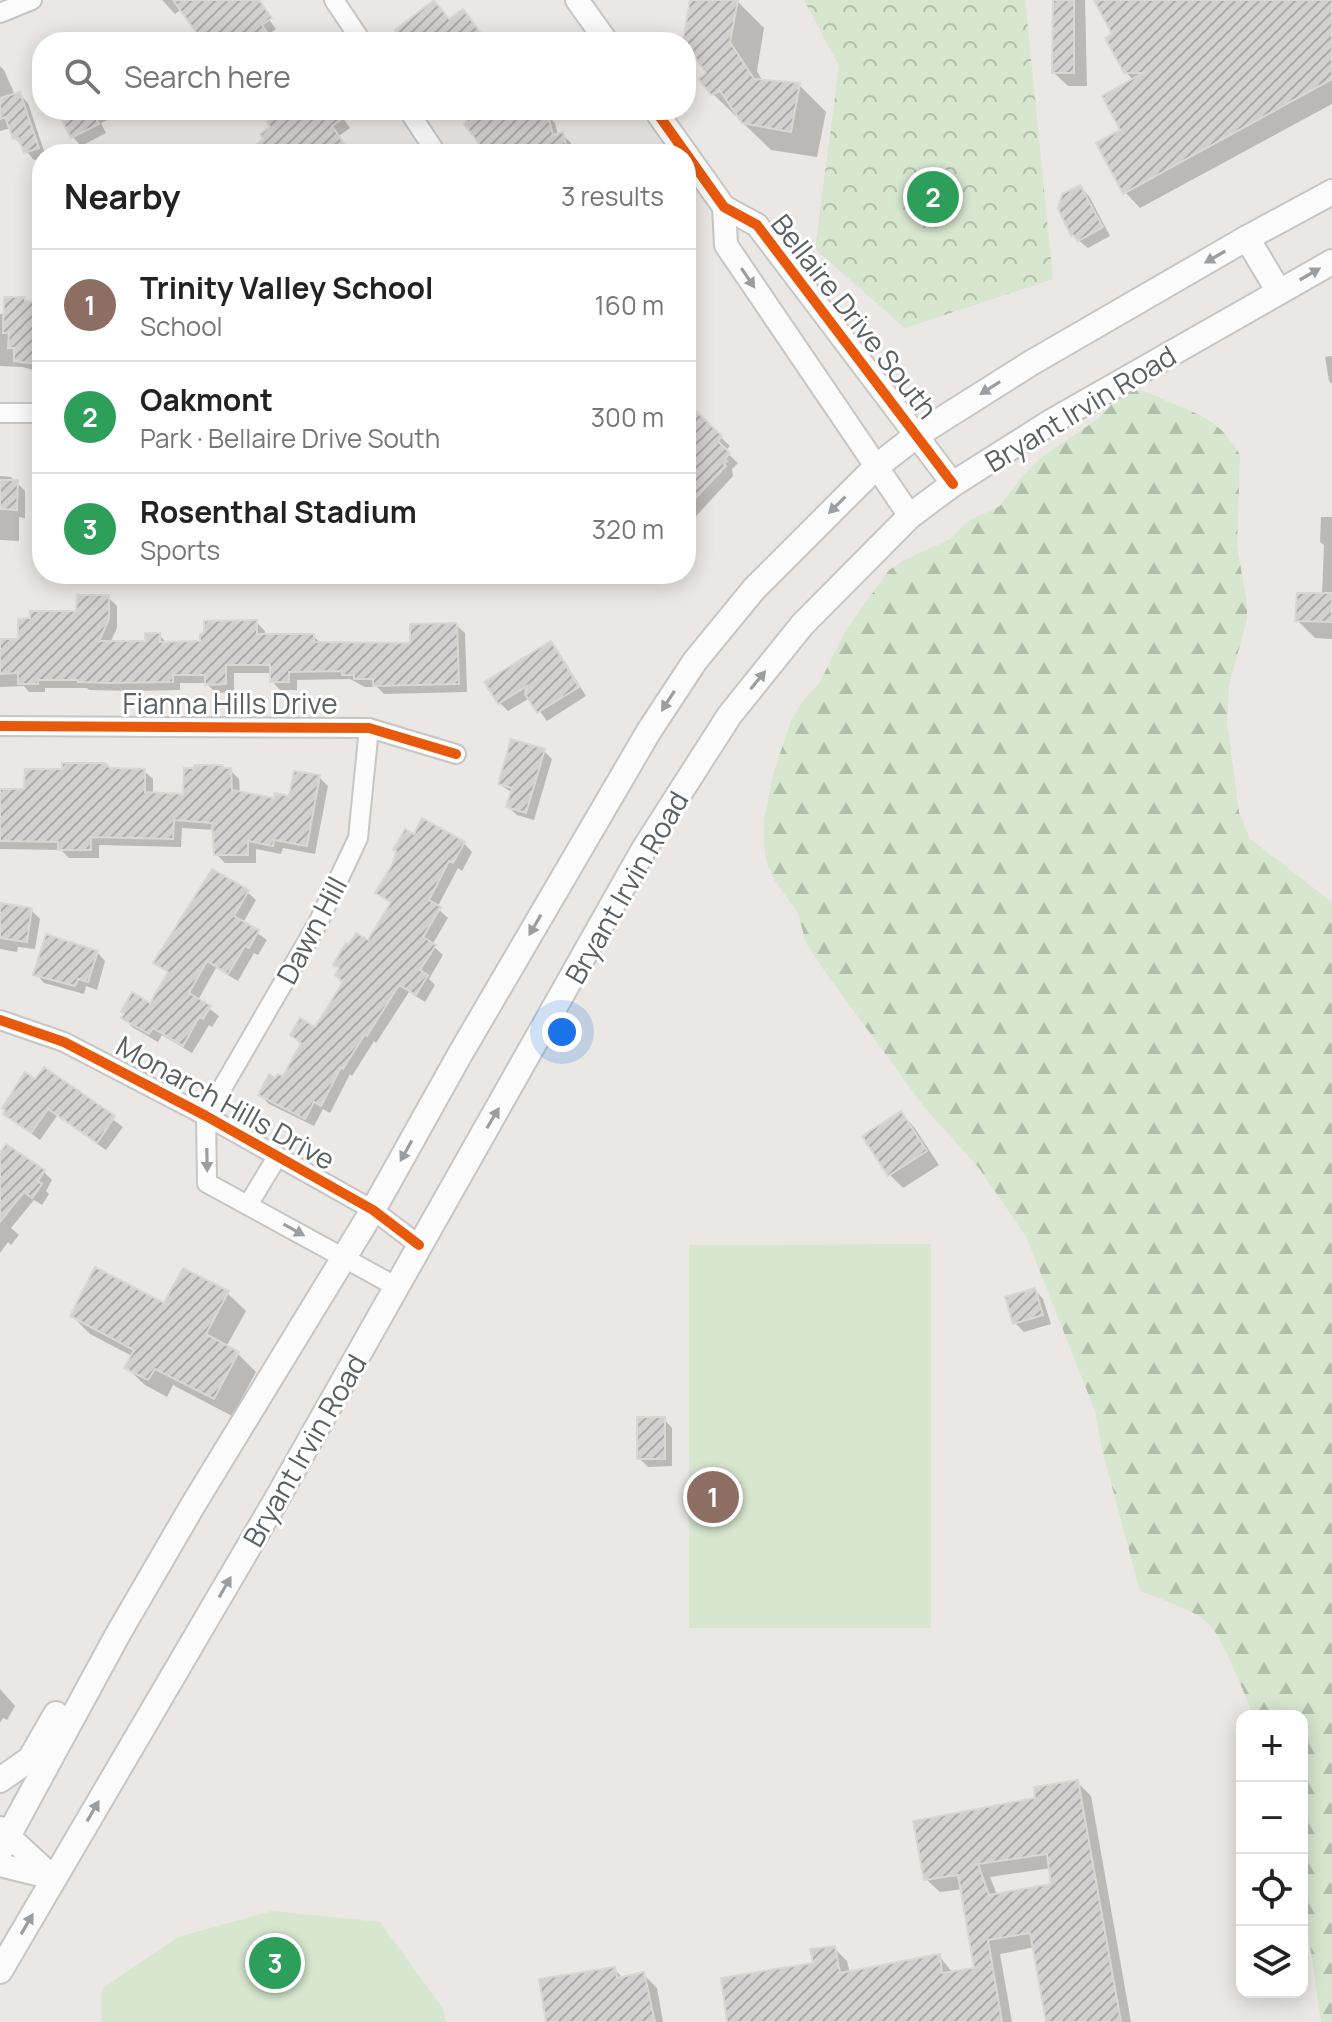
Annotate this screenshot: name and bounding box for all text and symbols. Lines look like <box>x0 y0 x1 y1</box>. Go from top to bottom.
search box <box>32 32 696 120</box>
icon: search <box>60 54 104 98</box>
text: Search here <box>124 56 291 97</box>
pin: 2 <box>907 167 959 227</box>
text: Nearby <box>64 173 180 219</box>
text: 3 results <box>561 178 664 214</box>
street label: Bellaire Drive South <box>763 206 947 426</box>
one-way arrow <box>1203 250 1226 264</box>
text: Trinity Valley School <box>140 267 433 308</box>
one-way arrow <box>1299 267 1321 281</box>
one-way arrow <box>741 268 756 289</box>
text: 1 <box>84 287 96 323</box>
text: 160 m <box>595 287 664 323</box>
text: School <box>140 308 223 344</box>
street label: Bryant Irvin Road <box>978 336 1182 480</box>
text: Oakmont <box>140 379 273 420</box>
one-way arrow <box>980 381 1001 396</box>
text: 2 <box>82 399 98 435</box>
text: 300 m <box>591 399 664 435</box>
text: Park · Bellaire Drive South <box>140 420 440 456</box>
text: Rosenthal Stadium <box>140 491 417 532</box>
one-way arrow <box>829 495 847 514</box>
text: 3 <box>82 511 98 547</box>
text: 320 m <box>592 511 664 547</box>
text: Sports <box>140 532 220 568</box>
one-way arrow <box>749 671 766 691</box>
street label: Fianna Hills Drive <box>122 684 338 722</box>
one-way arrow <box>661 691 676 712</box>
street label: Bryant Irvin Road <box>555 784 697 990</box>
street label: Dawn Hill <box>267 870 355 990</box>
one-way arrow <box>528 914 542 936</box>
your location <box>542 1012 582 1052</box>
street label: Monarch Hills Drive <box>110 1026 342 1178</box>
one-way arrow <box>486 1107 500 1129</box>
one-way arrow <box>399 1139 413 1162</box>
one-way arrow <box>200 1148 213 1173</box>
one-way arrow <box>283 1223 305 1237</box>
street label: Bryant Irvin Road <box>233 1347 375 1553</box>
pin: 1 <box>687 1467 739 1527</box>
one-way arrow <box>218 1576 232 1598</box>
map controls <box>1236 1710 1308 1998</box>
button: + <box>1236 1710 1308 1782</box>
button: − <box>1236 1782 1308 1854</box>
one-way arrow <box>86 1800 100 1822</box>
button: locate <box>1236 1854 1308 1926</box>
one-way arrow <box>20 1913 34 1935</box>
button: layers <box>1236 1926 1308 1998</box>
pin: 3 <box>249 1933 301 1993</box>

